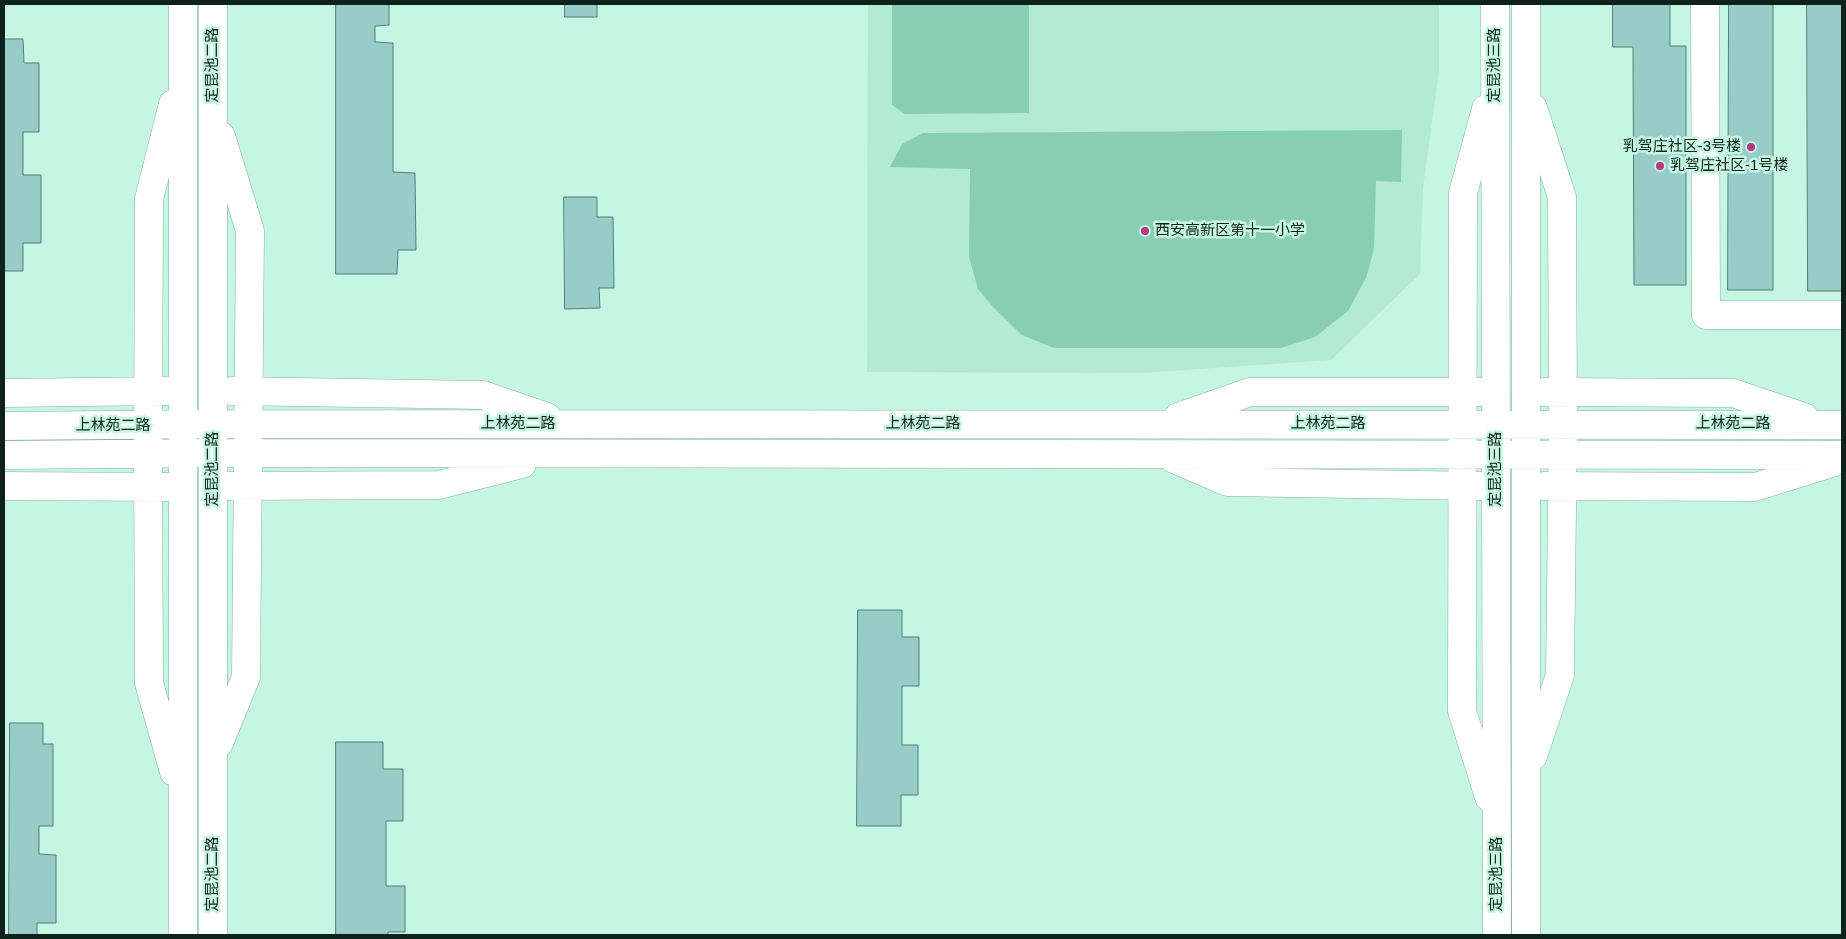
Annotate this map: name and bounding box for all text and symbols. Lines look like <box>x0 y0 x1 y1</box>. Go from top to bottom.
street label: 定昆池二路 <box>204 28 222 102</box>
street label: 定昆池三路 <box>1486 28 1504 102</box>
place label: 乳驾庄社区-3号楼 <box>1623 138 1741 156</box>
marker: 乳驾庄社区-3号楼 <box>1745 141 1757 153</box>
place label: 乳驾庄社区-1号楼 <box>1670 157 1788 175</box>
marker: 乳驾庄社区-1号楼 <box>1654 160 1666 172</box>
place label: 西安高新区第十一小学 <box>1155 222 1305 240</box>
marker: 西安高新区第十一小学 <box>1139 225 1151 237</box>
street label: 上林苑二路 <box>481 415 555 433</box>
street label: 上林苑二路 <box>886 415 960 433</box>
street label: 上林苑二路 <box>1291 415 1365 433</box>
street label: 上林苑二路 <box>1696 415 1770 433</box>
street label: 上林苑二路 <box>76 417 150 435</box>
street label: 定昆池二路 <box>204 432 222 506</box>
street label: 定昆池三路 <box>1487 432 1505 506</box>
street label: 定昆池二路 <box>204 837 222 911</box>
street label: 定昆池三路 <box>1488 837 1506 911</box>

